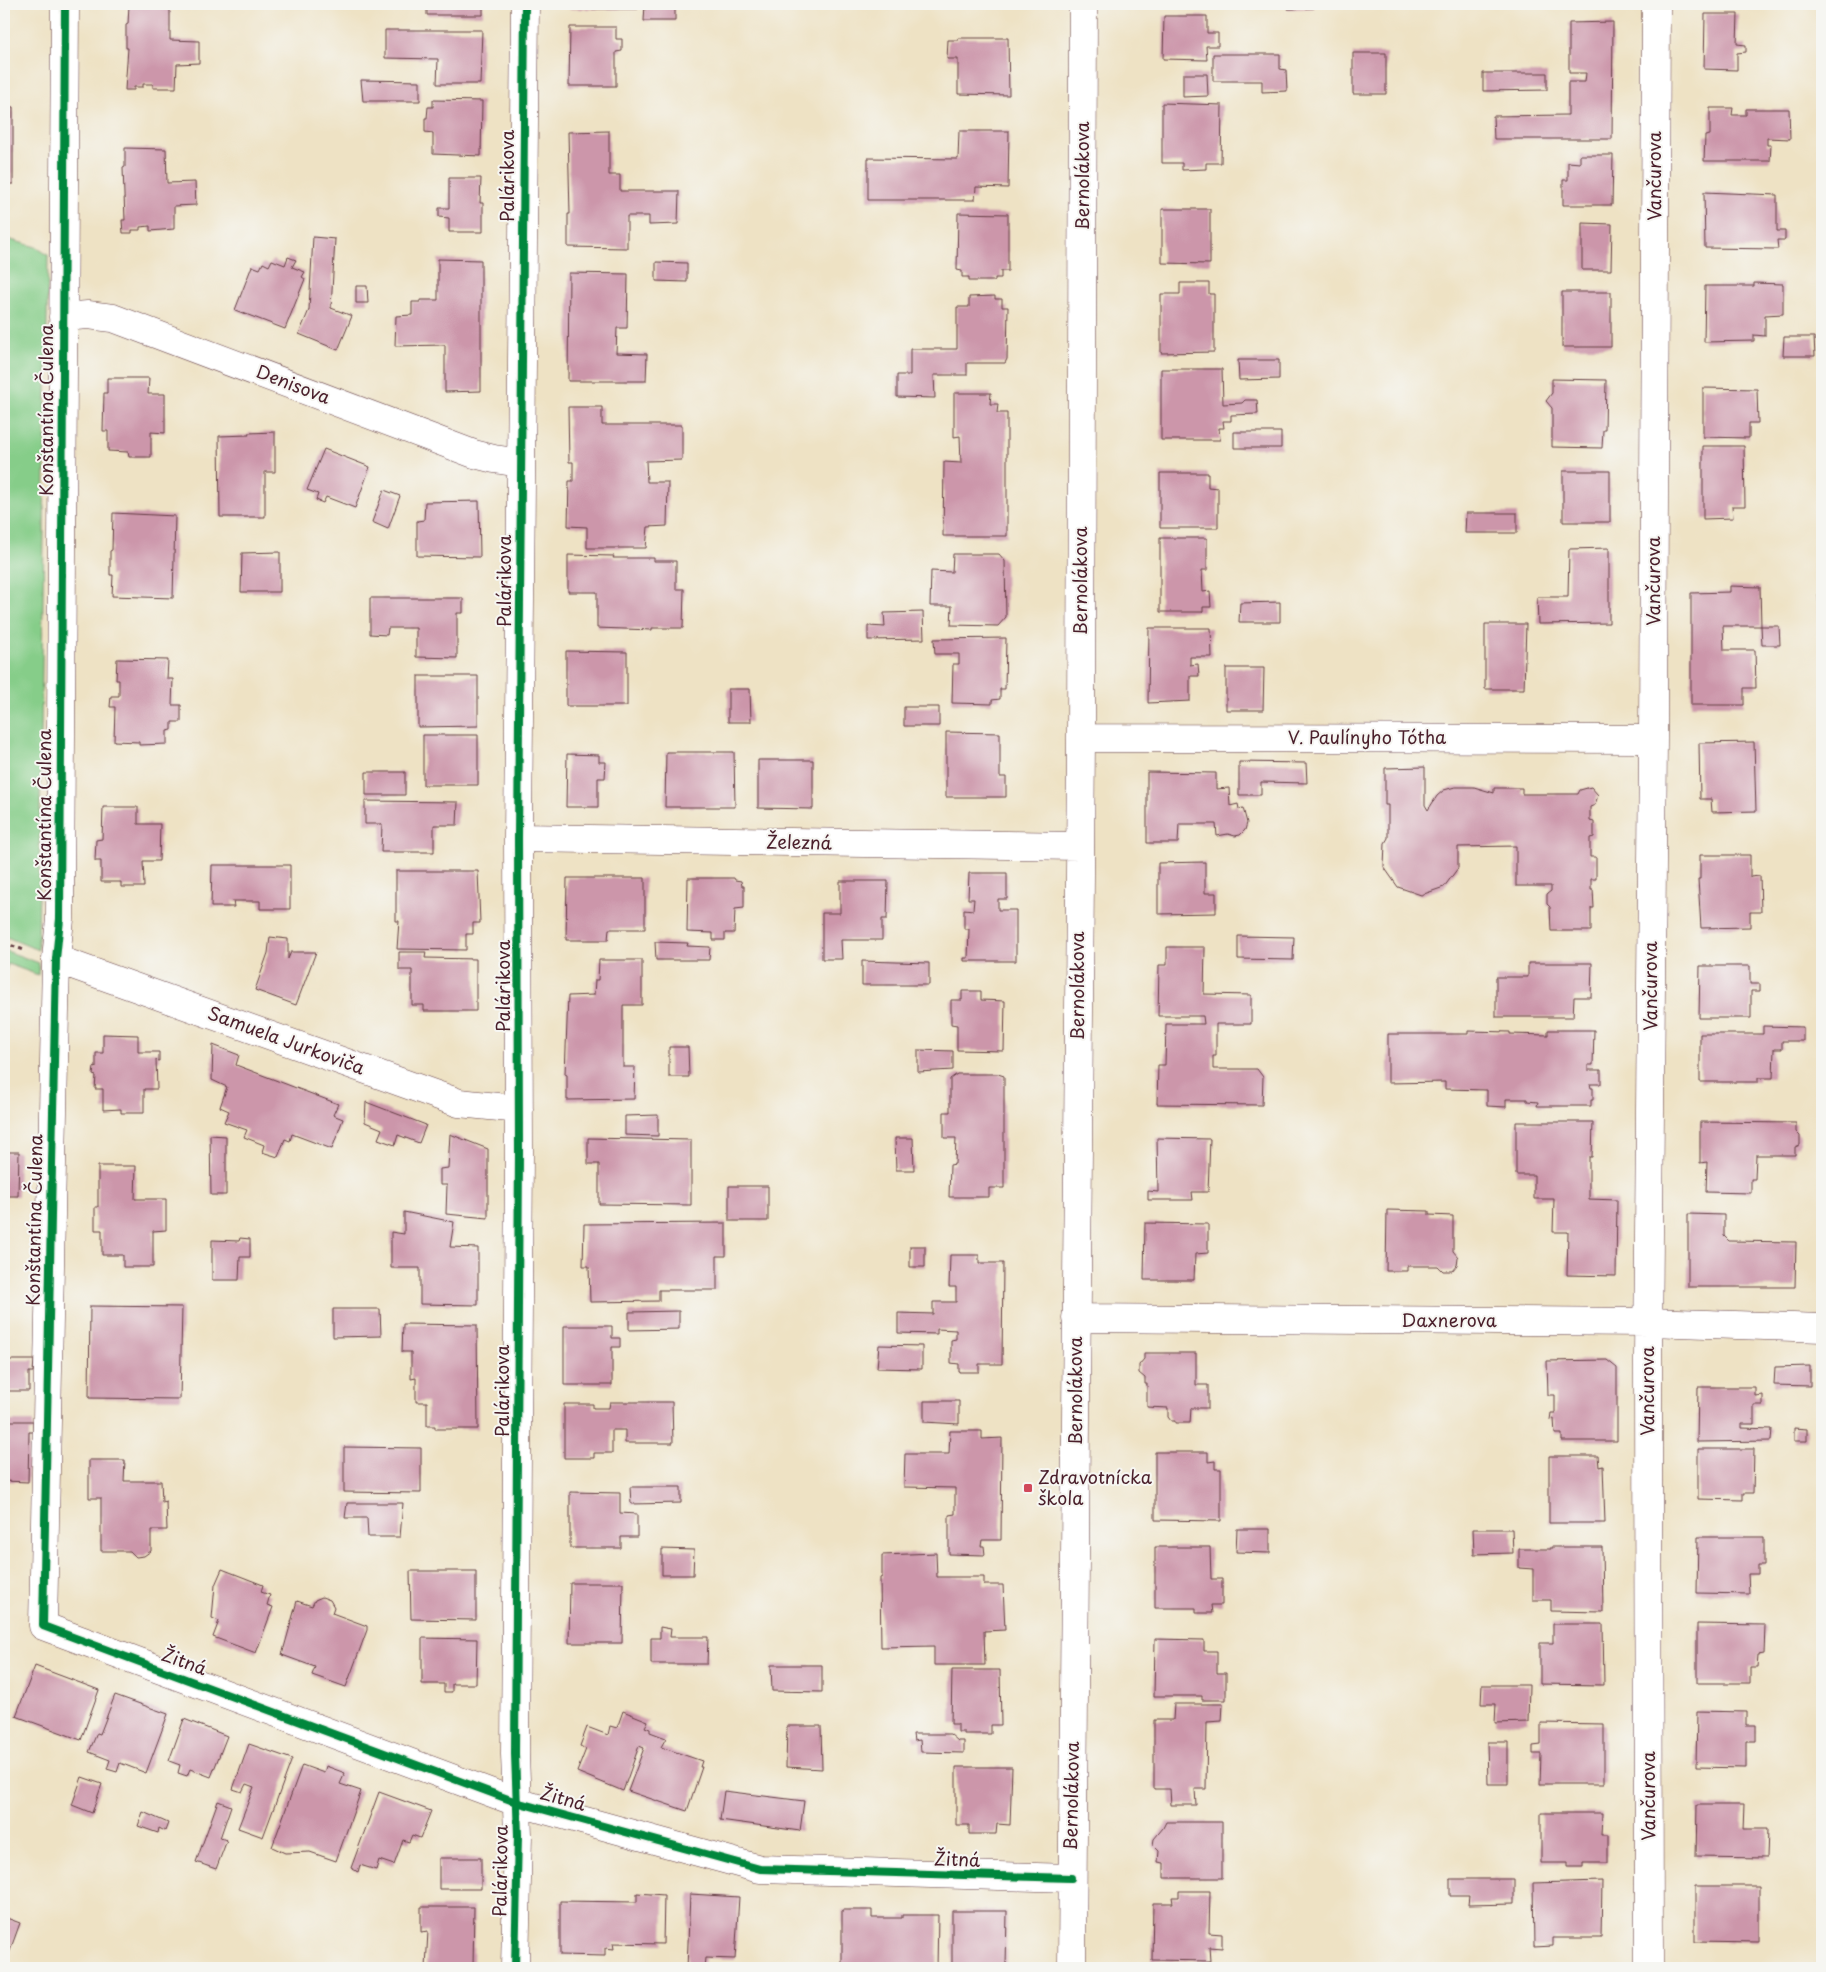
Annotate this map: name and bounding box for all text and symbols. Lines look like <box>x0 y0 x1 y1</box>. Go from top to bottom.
street label: Bernolákova <box>1068 121 1095 231</box>
street label: Palárikova <box>493 130 520 222</box>
street label: Vančurova <box>1640 131 1667 221</box>
street label: Konštantína Čulena <box>32 324 59 496</box>
street label: Denisova <box>253 357 335 410</box>
street label: Bernolákova <box>1066 526 1093 636</box>
street label: Palárikova <box>490 535 517 627</box>
street label: Vančurova <box>1639 536 1666 626</box>
street label: V. Paulínyho Tótha <box>1288 723 1447 750</box>
street label: Konštantína Čulena <box>30 729 57 901</box>
street label: Železná <box>766 827 833 856</box>
street label: Bernolákova <box>1063 931 1090 1041</box>
street label: Palárikova <box>489 940 516 1032</box>
street label: Vančurova <box>1636 941 1663 1031</box>
street label: Samuela Jurkoviča <box>204 999 369 1081</box>
street label: Konštantína Čulena <box>19 1133 49 1306</box>
street label: Daxnerova <box>1401 1306 1497 1333</box>
street label: Bernolákova <box>1061 1336 1088 1446</box>
street label: Palárikova <box>488 1345 515 1437</box>
street label: Vančurova <box>1633 1346 1660 1436</box>
place label: Zdravotnícka škola <box>1038 1463 1153 1511</box>
marker: Zdravotnícka škola <box>1022 1482 1034 1494</box>
street label: Žitná <box>158 1640 212 1681</box>
street label: Bernolákova <box>1056 1741 1085 1851</box>
street label: Vančurova <box>1634 1751 1661 1841</box>
street label: Žitná <box>537 1778 590 1817</box>
street label: Palárikova <box>485 1825 514 1917</box>
street label: Žitná <box>933 1844 981 1873</box>

